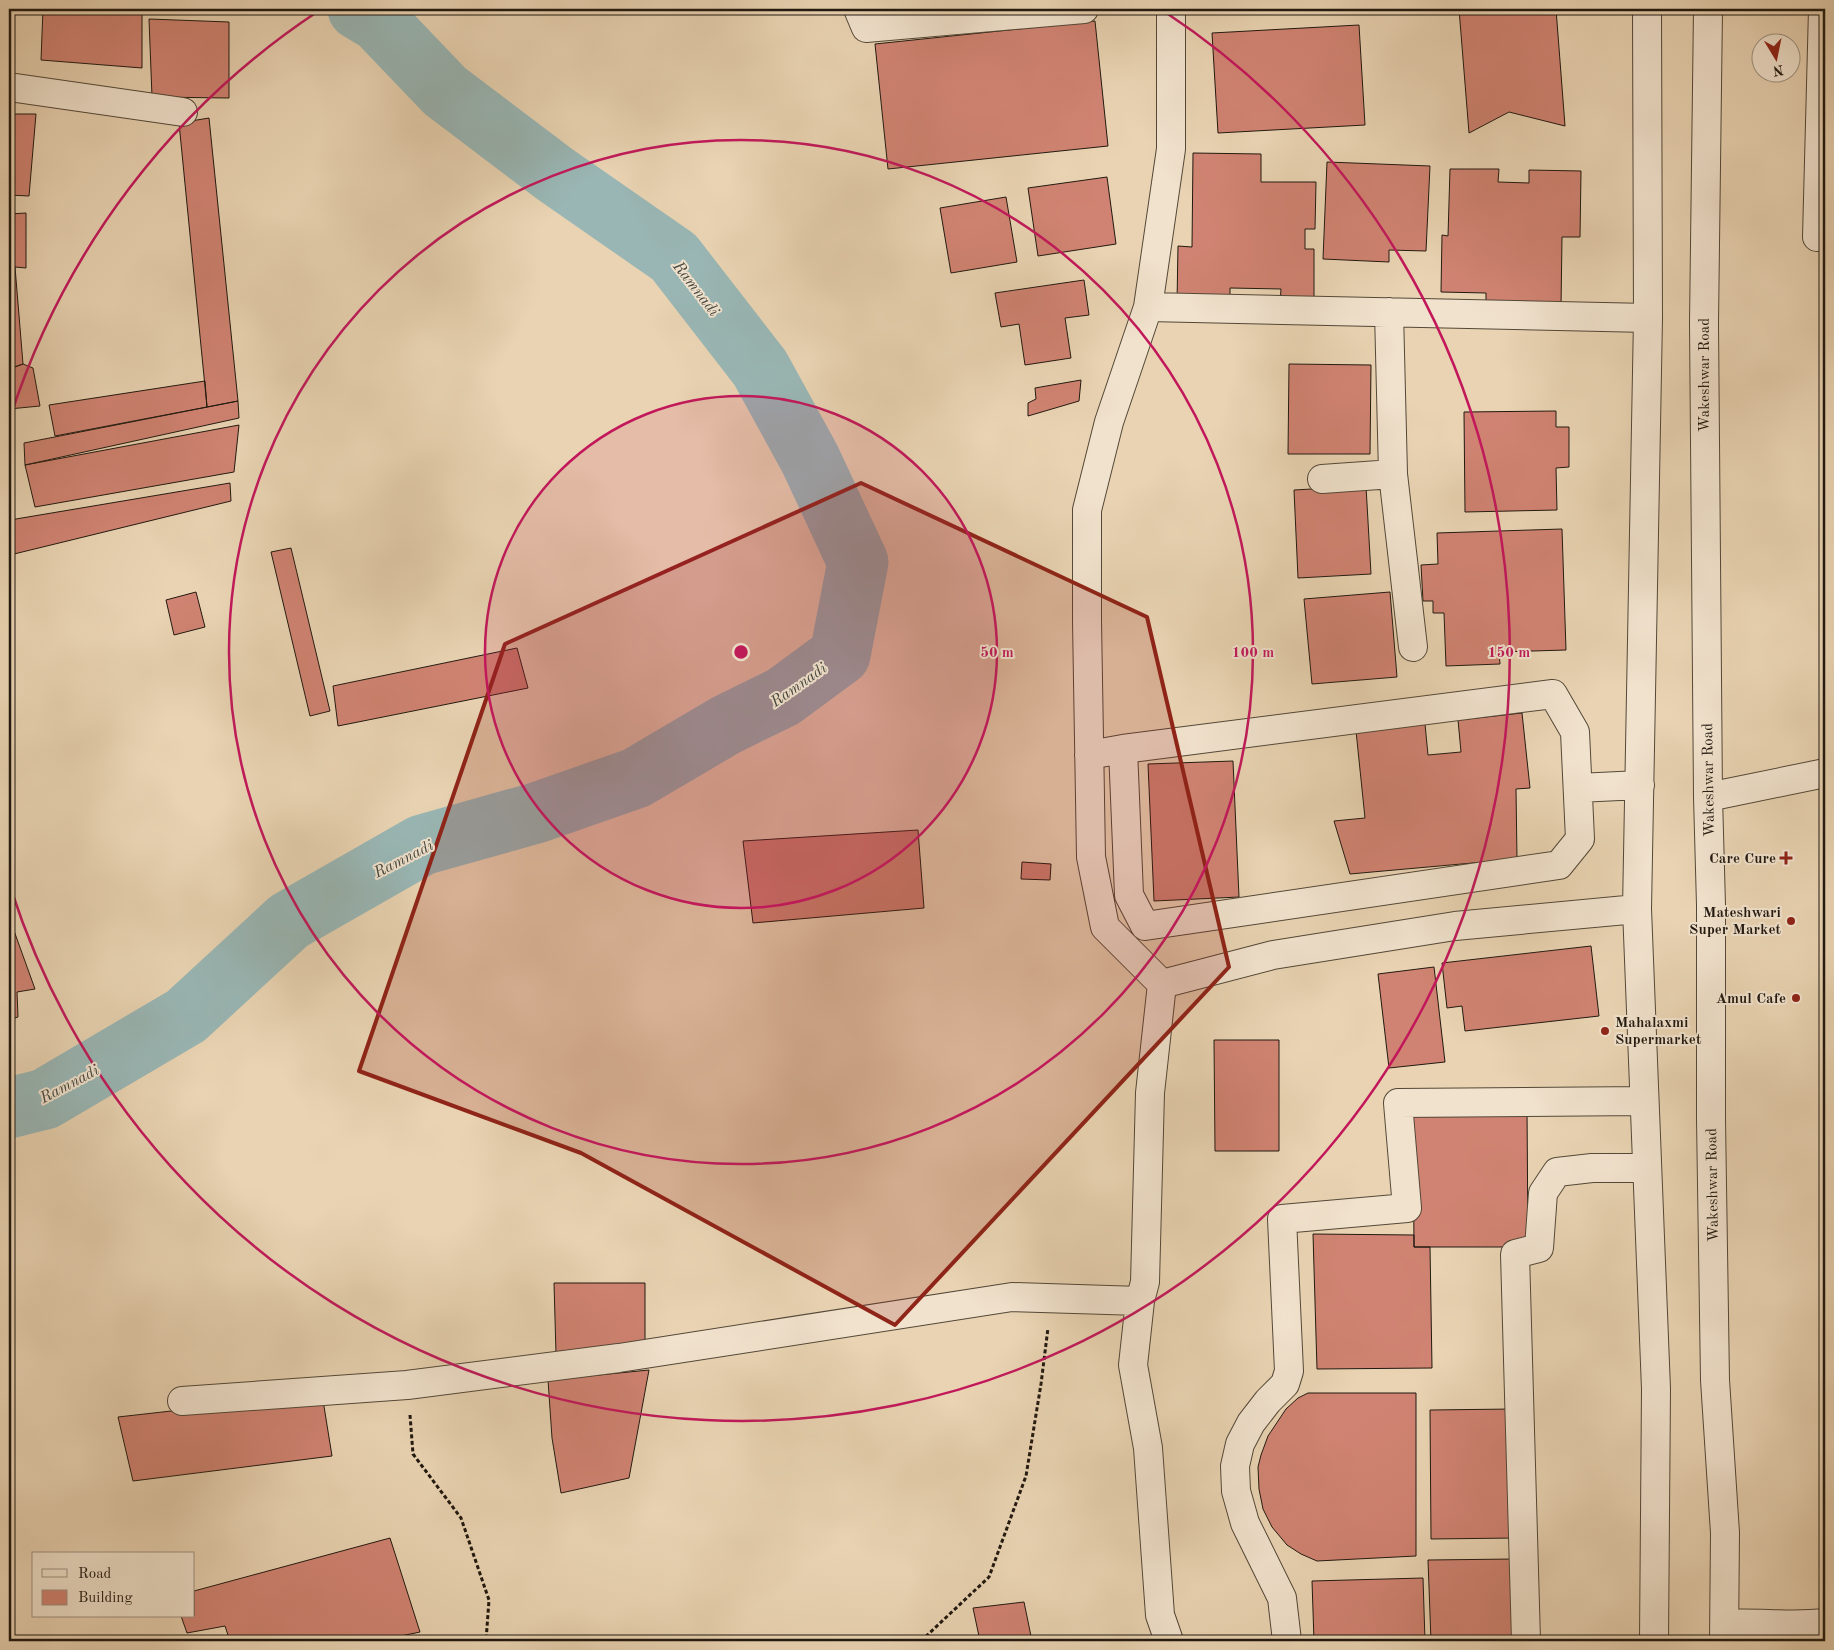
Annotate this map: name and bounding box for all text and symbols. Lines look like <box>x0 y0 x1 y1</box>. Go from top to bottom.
north arrow <box>1752 32 1802 82</box>
text: N <box>1771 62 1785 78</box>
water label: Ramnadi <box>669 258 722 320</box>
street label: Wakeshwar Road <box>1698 318 1713 432</box>
centre of rings <box>732 643 750 661</box>
text: 50 m <box>980 646 1014 661</box>
text: 100 m <box>1232 646 1274 661</box>
text: 150 m <box>1488 646 1530 661</box>
water label: Ramnadi <box>767 660 831 711</box>
street label: Wakeshwar Road <box>1701 723 1718 837</box>
water label: Ramnadi <box>371 838 437 882</box>
place label: Care Cure <box>1709 852 1776 867</box>
marker: Care Cure <box>1780 852 1792 864</box>
place label: Mateshwari Super Market <box>1689 906 1782 938</box>
marker: Mateshwari Super Market <box>1785 915 1797 927</box>
place label: Amul Cafe <box>1716 992 1786 1007</box>
marker: Amul Cafe <box>1790 992 1802 1004</box>
place label: Mahalaxmi Supermarket <box>1615 1016 1702 1048</box>
marker: Mahalaxmi Supermarket <box>1599 1025 1611 1037</box>
water label: Ramnadi <box>37 1062 103 1107</box>
street label: Wakeshwar Road <box>1705 1128 1722 1242</box>
legend <box>32 1552 195 1618</box>
text: Road <box>78 1567 112 1582</box>
text: Building <box>78 1591 133 1606</box>

